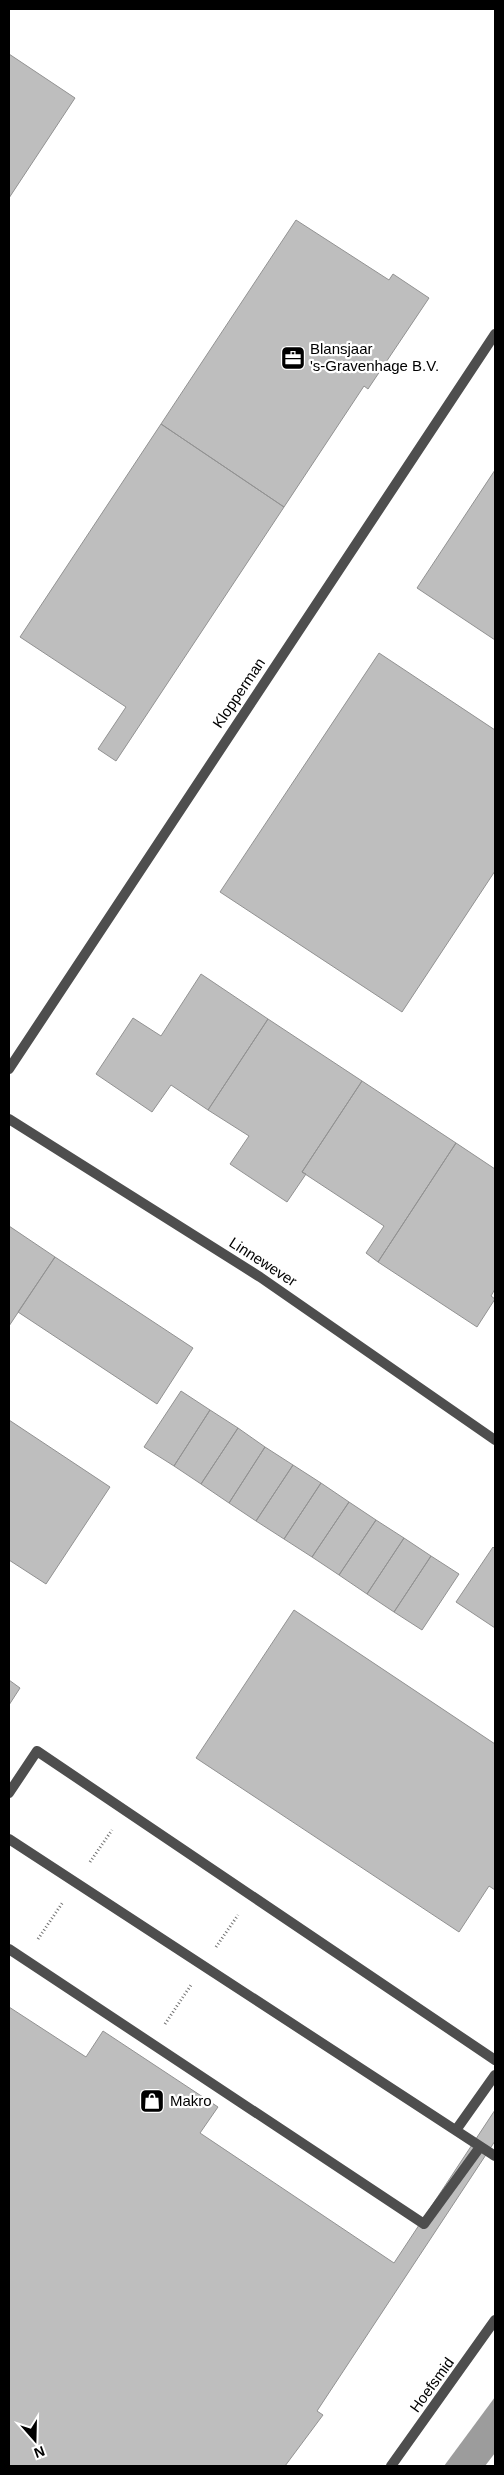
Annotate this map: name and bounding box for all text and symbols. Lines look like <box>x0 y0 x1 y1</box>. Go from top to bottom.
place label: Blansjaar 's-Gravenhage B.V. <box>310 340 439 374</box>
office icon: Blansjaar 's-Gravenhage B.V. <box>280 345 306 371</box>
street label: Klopperman <box>209 654 268 731</box>
street label: Linnewever <box>226 1234 300 1290</box>
shop icon: Makro <box>139 2088 165 2114</box>
place label: Makro <box>170 2092 212 2109</box>
street label: Hoefsmid <box>406 2354 457 2415</box>
north arrow <box>10 2415 60 2465</box>
text: N <box>32 2443 47 2461</box>

